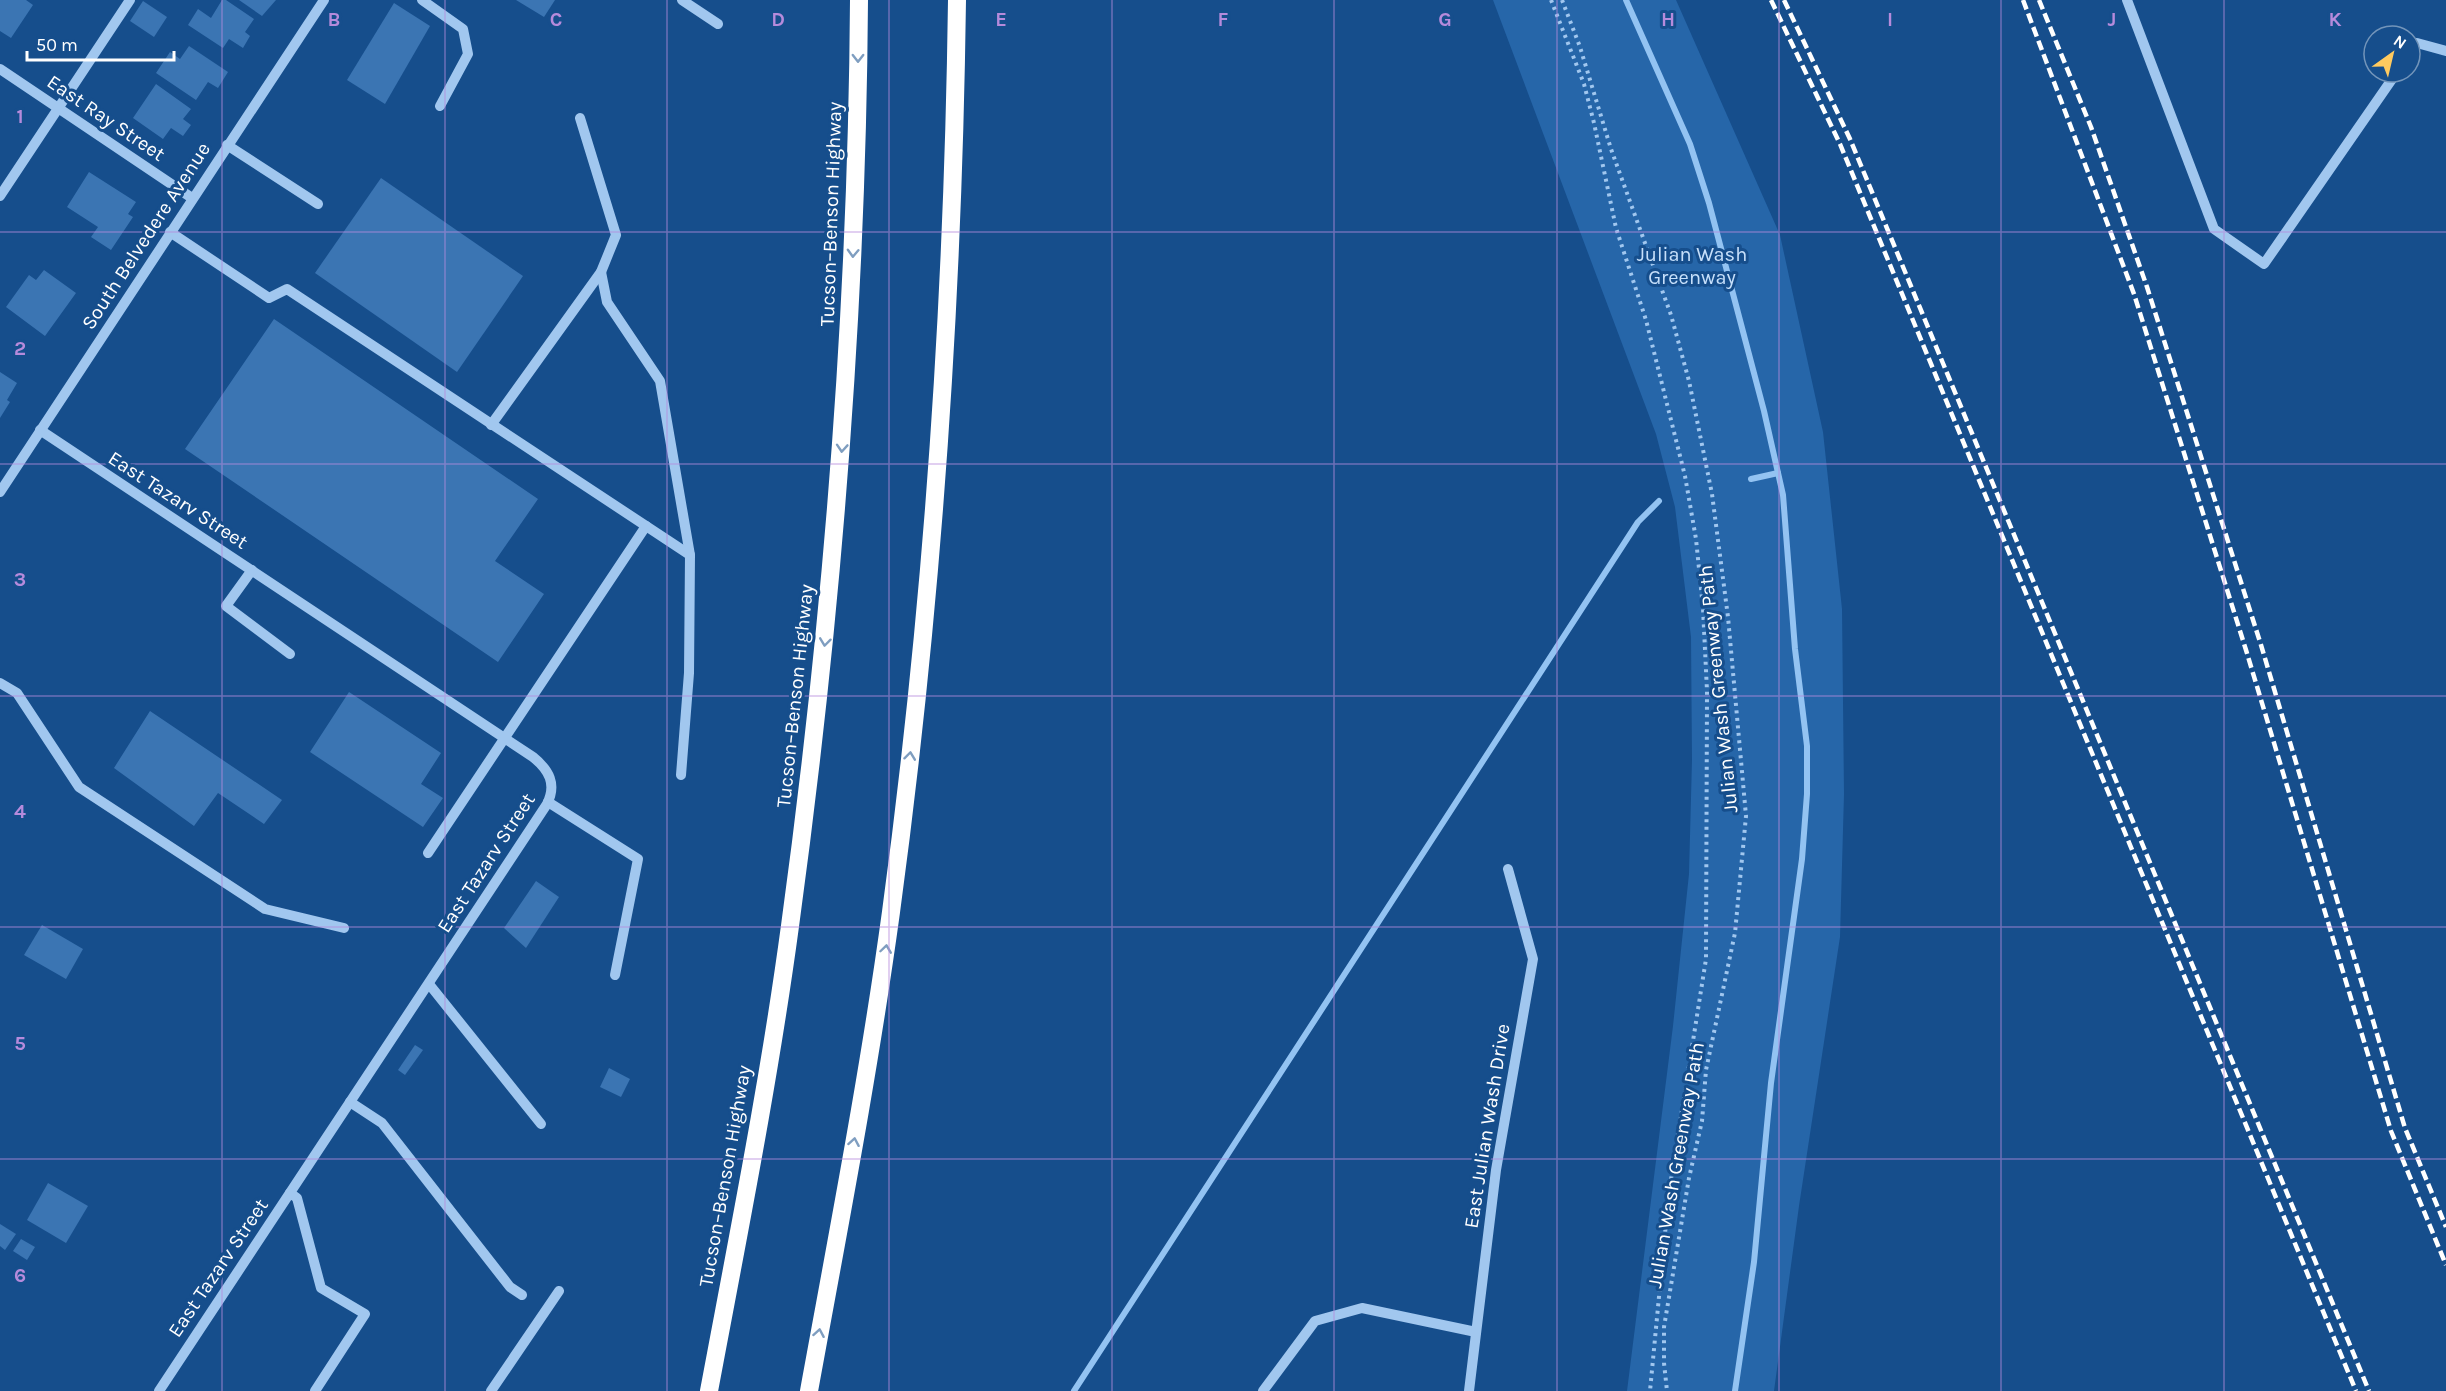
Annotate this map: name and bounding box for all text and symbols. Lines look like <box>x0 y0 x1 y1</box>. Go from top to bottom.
text: B <box>328 8 340 31</box>
text: C <box>550 8 562 31</box>
text: D <box>771 8 785 31</box>
text: E <box>995 8 1007 31</box>
text: F <box>1218 8 1229 31</box>
text: G <box>1438 8 1452 31</box>
text: H <box>1661 8 1675 31</box>
text: I <box>1887 8 1893 31</box>
text: J <box>2108 8 2116 31</box>
text: K <box>2328 8 2342 31</box>
scale bar <box>27 24 174 62</box>
north arrow <box>2362 24 2422 84</box>
text: N <box>2390 31 2410 53</box>
text: 50 m <box>36 34 78 56</box>
one-way arrow <box>852 54 864 63</box>
street label: East Ray Street <box>43 70 170 166</box>
street label: Tucson–Benson Highway <box>816 101 846 327</box>
text: 1 <box>16 105 24 128</box>
street label: South Belvedere Avenue <box>77 138 215 334</box>
park label: Julian Wash Greenway <box>1637 243 1747 289</box>
one-way arrow <box>846 249 859 258</box>
text: 2 <box>14 337 26 360</box>
one-way arrow <box>835 444 848 453</box>
street label: East Tazarv Street <box>104 446 252 554</box>
street label: Julian Wash Greenway Path <box>1694 564 1742 814</box>
text: 3 <box>14 568 26 591</box>
street label: Tucson–Benson Highway <box>772 583 818 809</box>
one-way arrow <box>819 638 831 647</box>
one-way arrow <box>903 751 915 760</box>
street label: East Tazarv Street <box>432 789 540 937</box>
text: 4 <box>14 800 26 823</box>
one-way arrow <box>879 945 891 954</box>
street label: East Julian Wash Drive <box>1459 1022 1515 1230</box>
text: 5 <box>14 1032 26 1055</box>
street label: Julian Wash Greenway Path <box>1643 1040 1709 1290</box>
street label: Tucson–Benson Highway <box>694 1063 756 1289</box>
one-way arrow <box>847 1137 860 1147</box>
street label: East Tazarv Street <box>163 1194 273 1341</box>
text: 6 <box>14 1264 26 1287</box>
one-way arrow <box>812 1329 825 1339</box>

